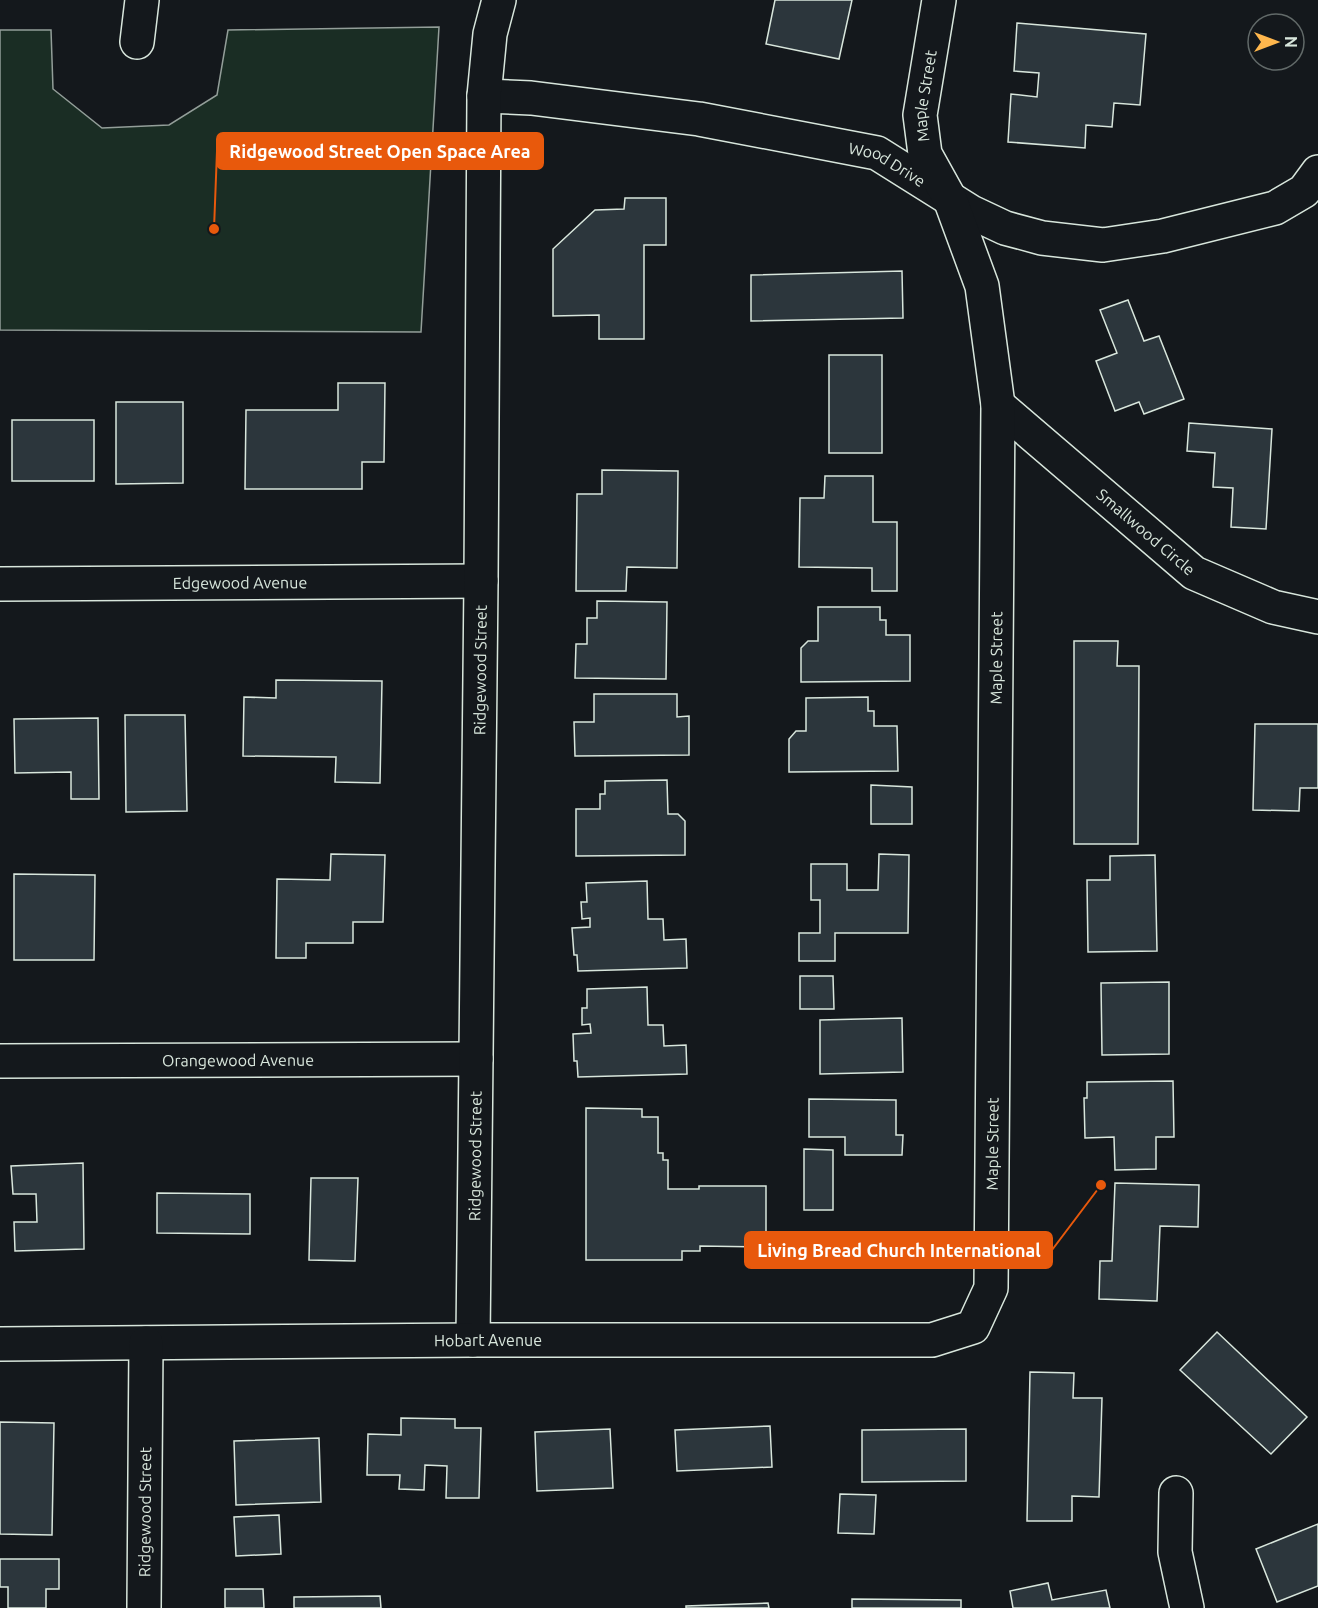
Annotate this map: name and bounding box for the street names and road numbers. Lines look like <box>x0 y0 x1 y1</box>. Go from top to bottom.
street label: Maple Street <box>911 48 940 143</box>
street label: Wood Drive <box>847 139 929 190</box>
street label: Smallwood Circle <box>1093 485 1199 579</box>
street label: Edgewood Avenue <box>173 573 307 592</box>
street label: Ridgewood Street <box>470 604 490 735</box>
street label: Maple Street <box>987 611 1005 705</box>
street label: Orangewood Avenue <box>162 1051 314 1069</box>
street label: Ridgewood Street <box>465 1090 485 1221</box>
street label: Maple Street <box>983 1097 1002 1191</box>
street label: Hobart Avenue <box>434 1331 542 1349</box>
street label: Ridgewood Street <box>135 1446 154 1577</box>

